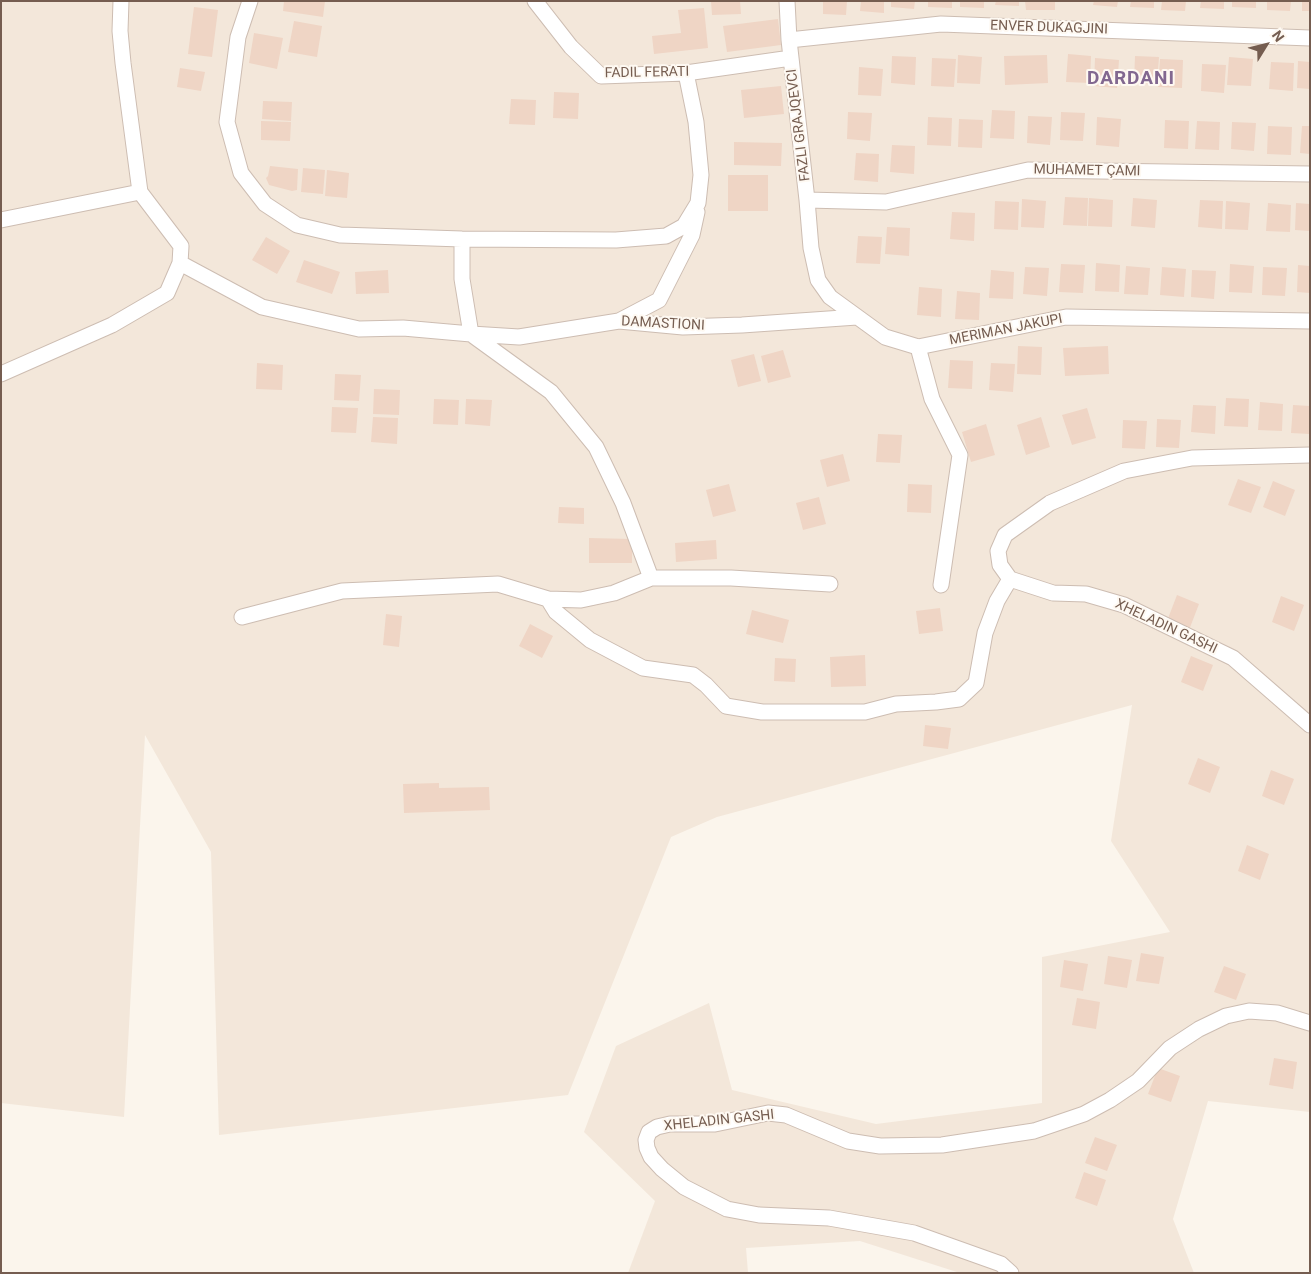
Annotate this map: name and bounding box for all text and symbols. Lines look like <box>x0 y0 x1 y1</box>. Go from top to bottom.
street label: ENVER DUKAGJINI <box>990 18 1108 38</box>
north arrow <box>1241 20 1291 70</box>
text: N <box>1269 27 1288 45</box>
street label: FADIL FERATI <box>605 64 689 82</box>
street label: FAZLI GRAJQEVCI <box>784 68 814 182</box>
district label: DARDANI <box>1086 68 1176 90</box>
street label: MUHAMET ÇAMI <box>1033 162 1141 180</box>
street label: MERIMAN JAKUPI <box>948 311 1064 349</box>
street label: DAMASTIONI <box>621 313 705 335</box>
street label: XHELADIN GASHI <box>1112 596 1220 658</box>
street label: XHELADIN GASHI <box>663 1107 775 1135</box>

